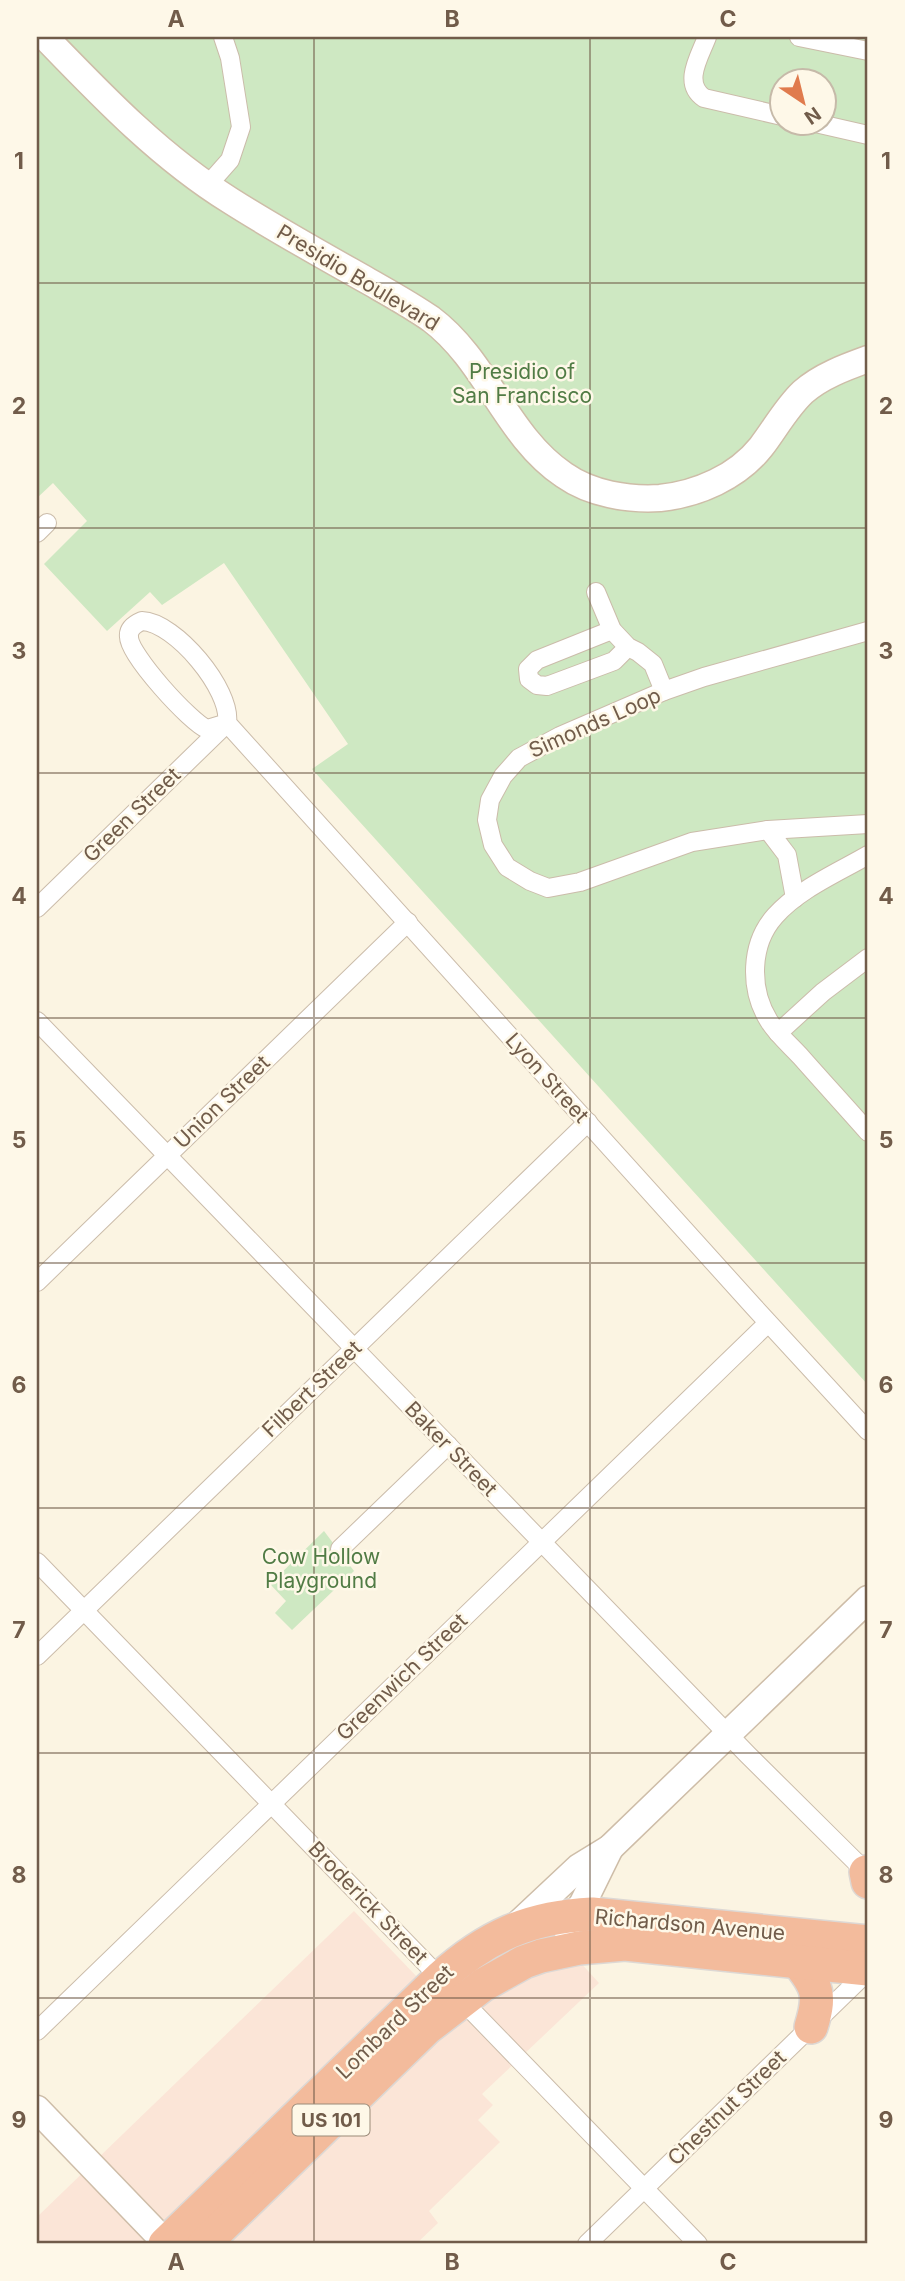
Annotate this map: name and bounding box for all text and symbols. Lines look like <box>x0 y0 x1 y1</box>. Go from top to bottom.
text: A <box>167 5 185 33</box>
text: B <box>444 5 460 33</box>
text: C <box>719 5 737 33</box>
north arrow <box>768 66 838 136</box>
text: N <box>800 102 825 129</box>
text: 1 <box>14 147 24 175</box>
text: 1 <box>881 147 891 175</box>
street label: Presidio Boulevard <box>272 219 444 336</box>
park label: Presidio of San Francisco <box>452 359 592 408</box>
text: 2 <box>12 392 26 420</box>
text: 2 <box>879 392 893 420</box>
text: 3 <box>12 637 26 665</box>
text: 3 <box>879 637 893 665</box>
street label: Simonds Loop <box>525 682 665 763</box>
street label: Green Street <box>78 762 185 867</box>
text: 4 <box>11 882 27 910</box>
text: 4 <box>878 882 894 910</box>
street label: Lyon Street <box>501 1028 594 1128</box>
street label: Union Street <box>169 1050 275 1153</box>
text: 5 <box>12 1126 26 1154</box>
text: 5 <box>879 1126 893 1154</box>
street label: Filbert Street <box>257 1335 366 1442</box>
text: 6 <box>12 1371 26 1399</box>
text: 6 <box>879 1371 893 1399</box>
street label: Baker Street <box>400 1396 503 1501</box>
park label: Cow Hollow Playground <box>262 1544 380 1593</box>
street label: Greenwich Street <box>331 1608 472 1745</box>
text: 7 <box>12 1616 26 1644</box>
text: 7 <box>879 1616 893 1644</box>
street label: Broderick Street <box>303 1836 433 1969</box>
text: 8 <box>12 1861 26 1889</box>
text: 8 <box>879 1861 893 1889</box>
street label: Richardson Avenue <box>594 1904 786 1945</box>
street label: Lombard Street <box>331 1959 459 2084</box>
street label: Chestnut Street <box>662 2045 791 2170</box>
road number: US 101 <box>292 2104 370 2136</box>
text: 9 <box>12 2106 26 2134</box>
text: 9 <box>879 2106 893 2134</box>
text: A <box>167 2248 185 2276</box>
text: B <box>444 2248 460 2276</box>
text: C <box>719 2248 737 2276</box>

